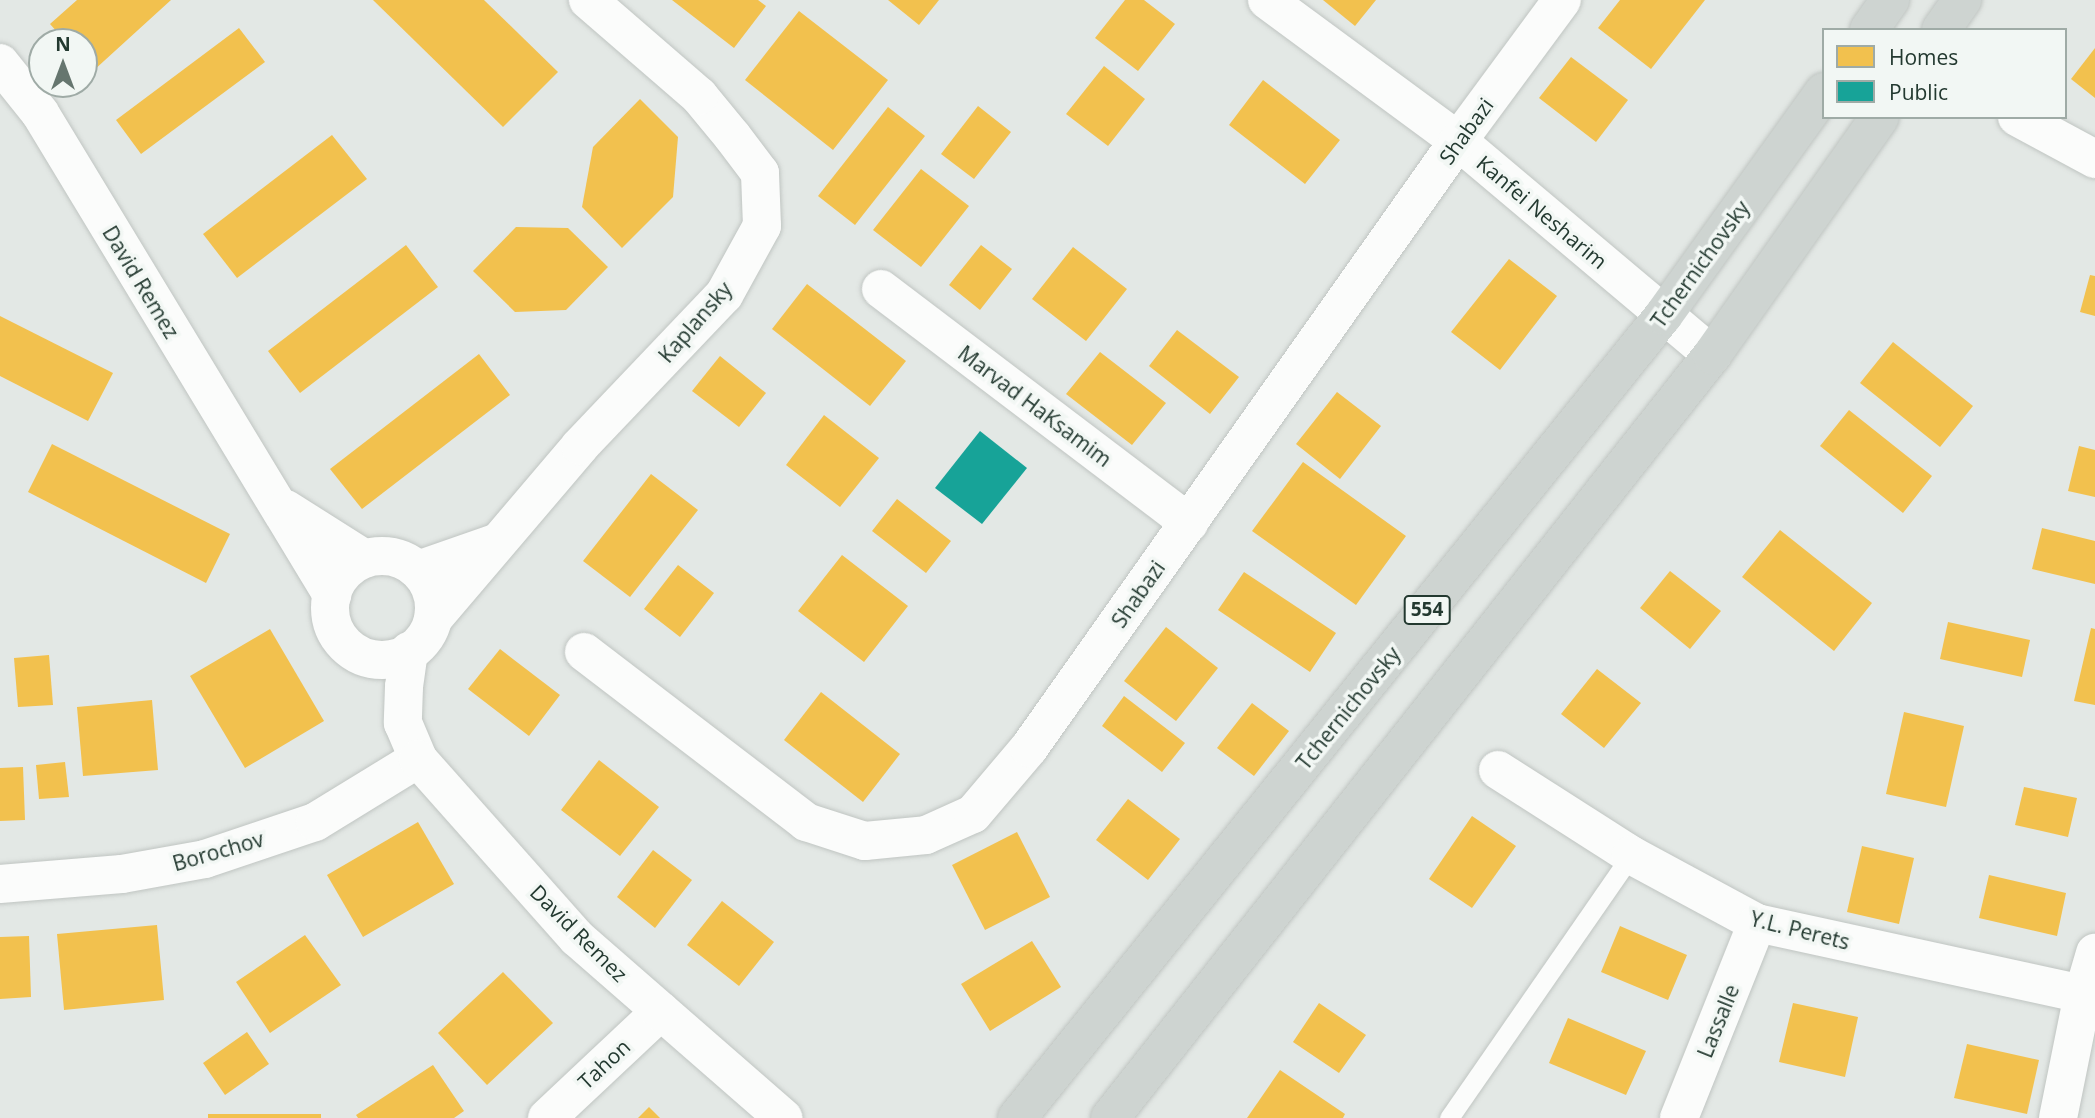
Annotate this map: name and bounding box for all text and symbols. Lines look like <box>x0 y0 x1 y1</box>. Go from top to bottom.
north arrow <box>28 28 98 98</box>
legend <box>1822 28 2067 119</box>
text: N <box>55 31 71 57</box>
text: Homes <box>1889 43 1958 71</box>
text: Public <box>1889 78 1948 106</box>
street label: Shabazi <box>1434 93 1498 169</box>
street label: Kanfei Nesharim <box>1472 150 1612 274</box>
street label: Tchernichovsky <box>1646 196 1754 332</box>
street label: David Remez <box>98 221 184 343</box>
street label: Kaplansky <box>653 276 737 368</box>
street label: Marvad HaKsamim <box>953 340 1117 472</box>
street label: Shabazi <box>1106 556 1170 632</box>
road number: 554 <box>1402 594 1452 625</box>
street label: Tchernichovsky <box>1291 642 1405 774</box>
street label: Borochov <box>170 826 266 876</box>
street label: David Remez <box>525 879 633 987</box>
street label: Y.L. Perets <box>1748 905 1852 955</box>
street label: Lassalle <box>1692 981 1744 1061</box>
street label: Tahon <box>573 1034 635 1094</box>

